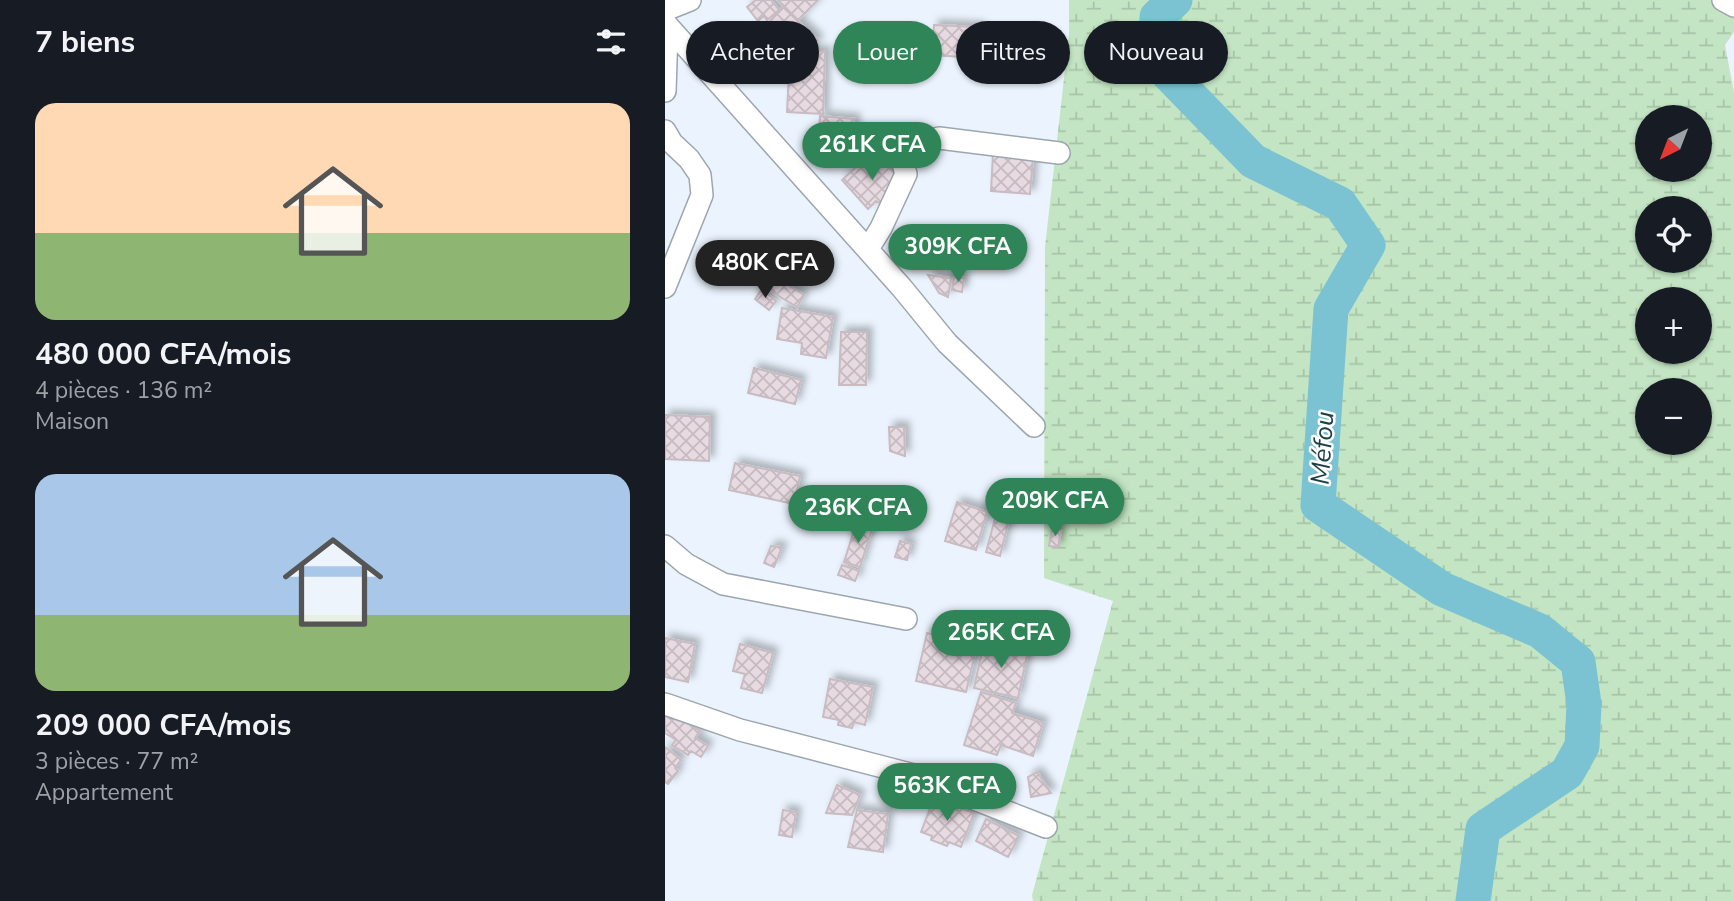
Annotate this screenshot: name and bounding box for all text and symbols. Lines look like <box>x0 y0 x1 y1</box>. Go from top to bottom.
chip: Acheter <box>686 21 819 84</box>
chip: Louer <box>833 21 942 84</box>
chip: Filtres <box>956 21 1070 84</box>
chip: Nouveau <box>1084 21 1228 84</box>
text: 7 biens <box>35 22 135 63</box>
icon: filters <box>592 23 630 61</box>
north arrow <box>1635 105 1711 182</box>
map controls <box>1635 105 1712 455</box>
pin: 261K CFA <box>800 122 944 182</box>
text: 261K CFA <box>818 129 926 160</box>
icon: home <box>270 148 396 274</box>
button: locate <box>1635 196 1712 273</box>
pin: 309K CFA <box>886 224 1030 284</box>
text: 309K CFA <box>904 231 1012 262</box>
pin: 480K CFA <box>693 240 837 300</box>
text: 480K CFA <box>711 247 819 278</box>
button: + <box>1635 287 1712 364</box>
text: 480 000 CFA/mois <box>35 334 291 375</box>
text: 4 pièces · 136 m² <box>35 375 212 406</box>
button: − <box>1635 378 1712 455</box>
text: Maison <box>35 406 109 437</box>
water label: Méfou <box>1302 410 1343 486</box>
pin: 209K CFA <box>983 478 1127 538</box>
text: 209K CFA <box>1001 485 1109 516</box>
pin: 236K CFA <box>786 486 930 545</box>
text: 236K CFA <box>804 492 912 523</box>
icon: home <box>270 519 396 645</box>
pin: 265K CFA <box>929 610 1073 670</box>
text: 265K CFA <box>947 617 1055 648</box>
text: 209 000 CFA/mois <box>35 705 291 746</box>
text: 3 pièces · 77 m² <box>35 746 198 777</box>
pin: 563K CFA <box>875 764 1019 823</box>
text: 563K CFA <box>893 770 1001 801</box>
text: Appartement <box>35 777 173 808</box>

